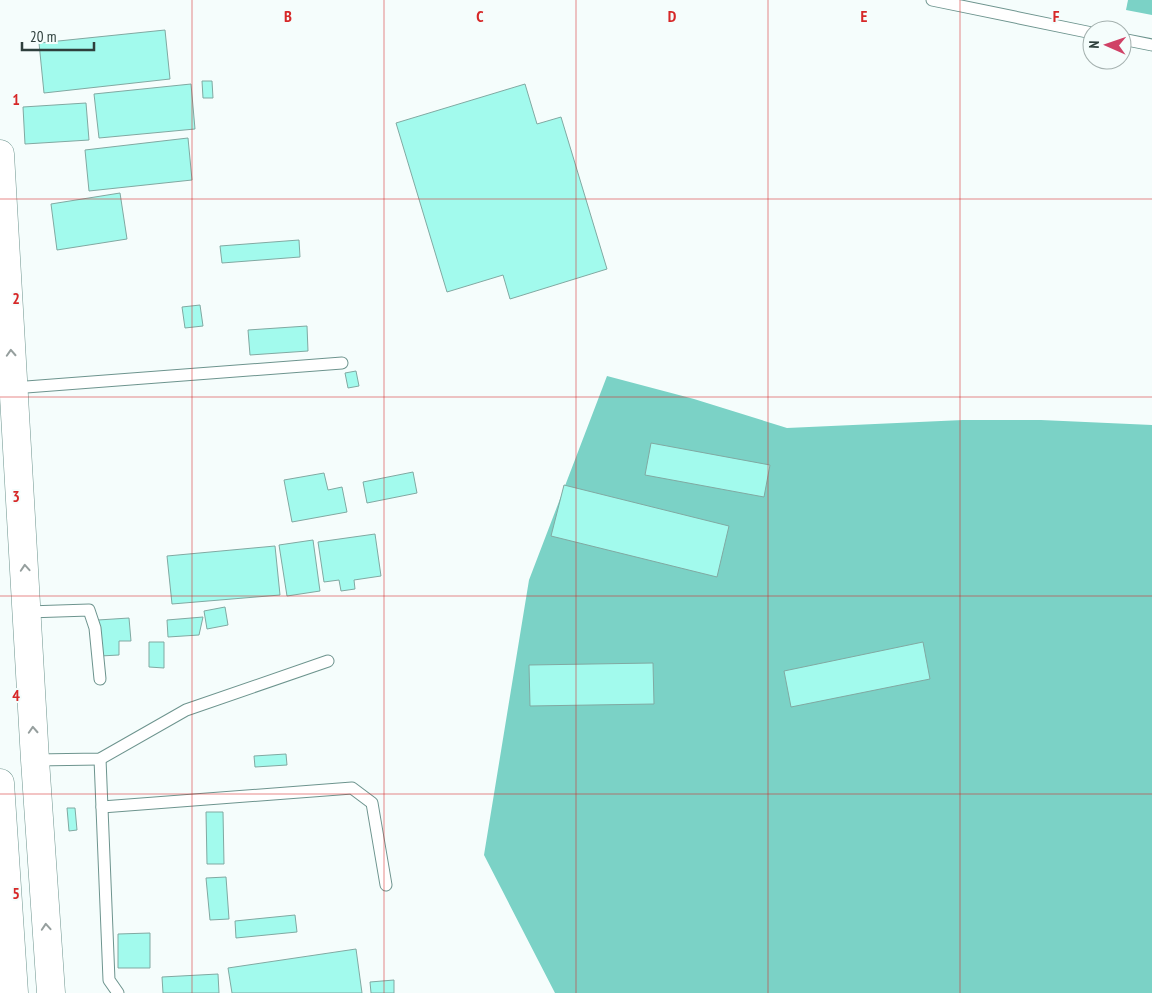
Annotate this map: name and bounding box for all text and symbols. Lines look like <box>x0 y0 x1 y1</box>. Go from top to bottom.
text: B <box>284 6 292 26</box>
text: C <box>476 6 484 26</box>
text: D <box>668 6 677 26</box>
text: E <box>861 6 868 26</box>
text: F <box>1053 6 1060 26</box>
scale bar <box>22 20 95 52</box>
north arrow <box>1082 20 1132 70</box>
text: 20 m <box>30 27 56 46</box>
text: N <box>1085 40 1103 49</box>
text: 1 <box>12 89 20 109</box>
text: 2 <box>12 288 20 308</box>
one-way arrow <box>5 349 16 357</box>
text: 3 <box>12 486 20 506</box>
one-way arrow <box>19 563 30 571</box>
text: 4 <box>12 685 20 705</box>
one-way arrow <box>28 726 39 734</box>
text: 5 <box>12 883 20 903</box>
one-way arrow <box>41 923 52 931</box>

